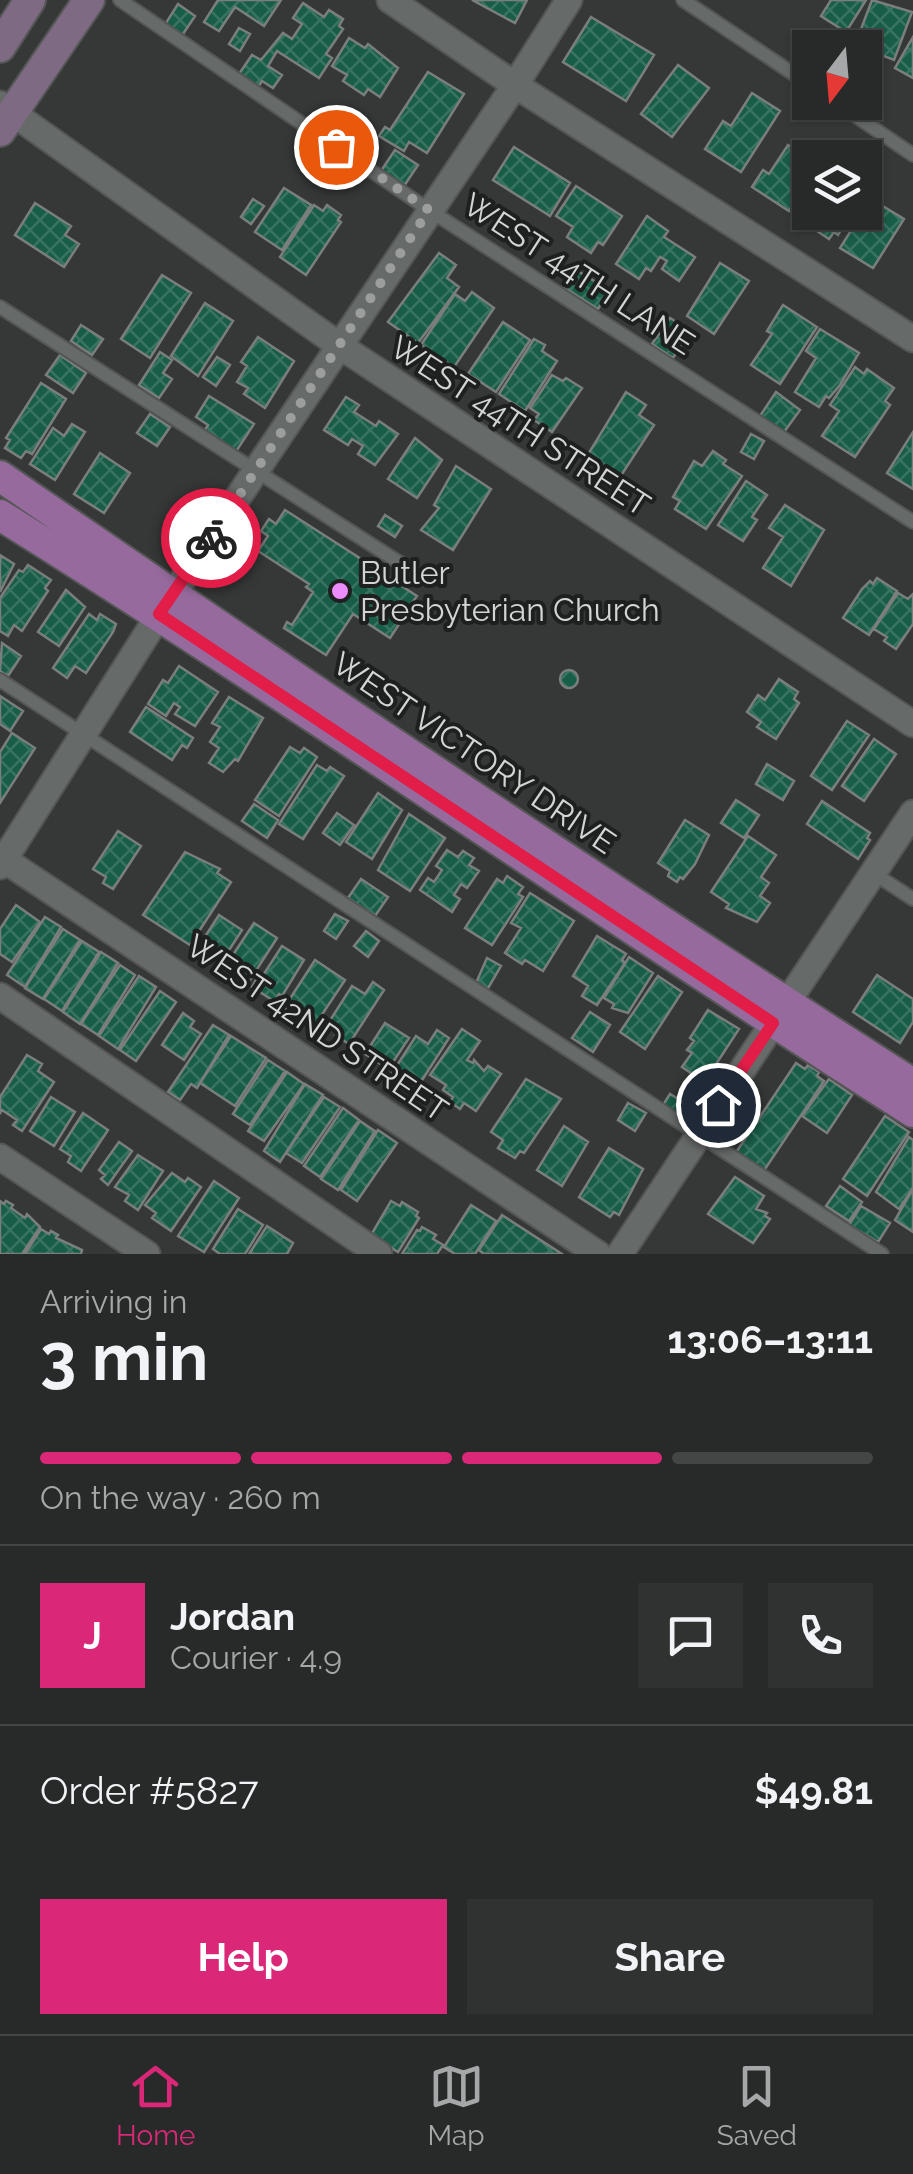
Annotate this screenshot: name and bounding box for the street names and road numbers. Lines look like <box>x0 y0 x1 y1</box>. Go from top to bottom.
street label: WEST 44TH LANE <box>457 185 702 362</box>
street label: WEST 44TH STREET <box>384 328 657 523</box>
street label: WEST VICTORY DRIVE <box>326 644 623 861</box>
street label: WEST 42ND STREET <box>180 926 455 1129</box>

